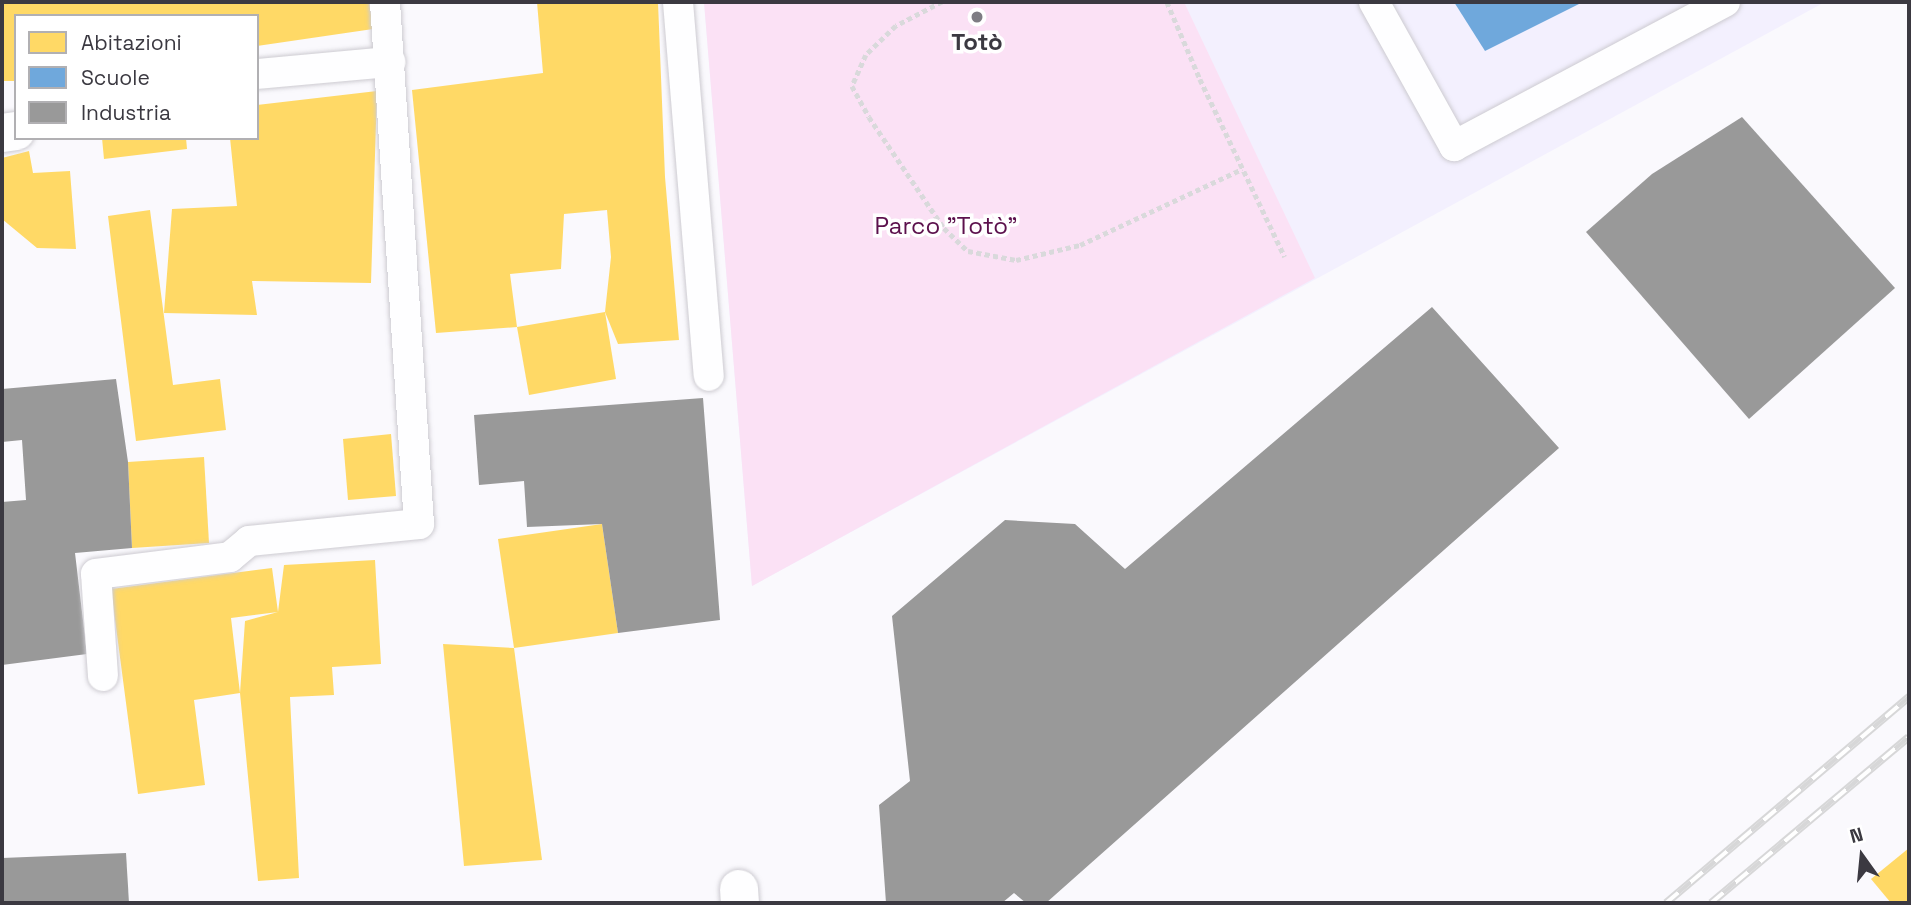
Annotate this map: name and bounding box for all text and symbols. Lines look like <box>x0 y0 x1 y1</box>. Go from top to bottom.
marker: Totò <box>969 9 985 25</box>
legend <box>14 14 259 140</box>
place label: Totò <box>951 28 1003 56</box>
text: Abitazioni <box>81 29 182 56</box>
text: Scuole <box>81 64 150 91</box>
text: Industria <box>81 99 171 126</box>
park label: Parco "Totò" <box>874 212 1018 240</box>
north arrow <box>1827 821 1897 891</box>
text: N <box>1847 822 1866 849</box>

